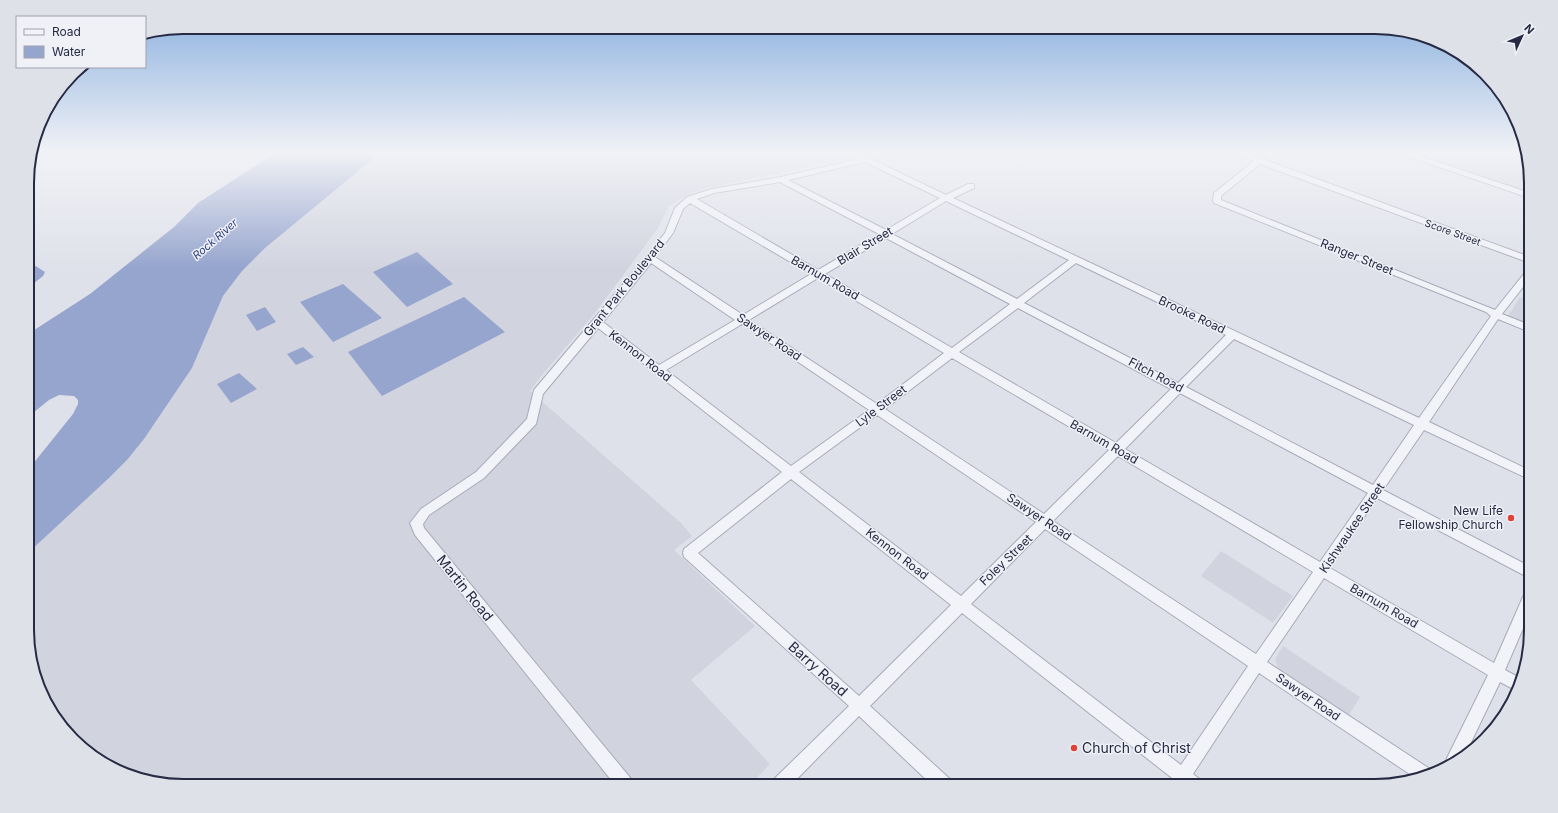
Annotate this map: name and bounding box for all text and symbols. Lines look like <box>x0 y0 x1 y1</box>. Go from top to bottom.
legend <box>16 16 146 68</box>
north arrow <box>1502 16 1542 56</box>
text: N <box>1521 21 1537 37</box>
text: Road <box>52 24 81 39</box>
text: Water <box>52 44 86 59</box>
water label: Rock River <box>190 215 241 262</box>
street label: Score Street <box>1423 216 1483 248</box>
street label: Blair Street <box>834 223 895 268</box>
street label: Ranger Street <box>1318 235 1396 278</box>
street label: Grant Park Boulevard <box>580 236 667 339</box>
street label: Barnum Road <box>788 252 862 303</box>
street label: Brooke Road <box>1156 292 1228 337</box>
street label: Sawyer Road <box>734 310 804 364</box>
street label: Kennon Road <box>606 326 675 385</box>
street label: Fitch Road <box>1126 354 1186 395</box>
street label: Lyle Street <box>852 382 909 430</box>
street label: Barnum Road <box>1067 416 1141 467</box>
street label: Kishwaukee Street <box>1316 480 1387 576</box>
street label: Sawyer Road <box>1004 490 1074 544</box>
place label: New Life Fellowship Church <box>1398 503 1503 532</box>
marker: New Life Fellowship Church <box>1506 513 1516 523</box>
street label: Kennon Road <box>863 524 932 583</box>
street label: Foley Street <box>976 531 1035 588</box>
street label: Martin Road <box>434 551 497 624</box>
street label: Barnum Road <box>1347 580 1421 631</box>
street label: Barry Road <box>785 638 851 700</box>
street label: Sawyer Road <box>1273 670 1343 724</box>
place label: Church of Christ <box>1082 739 1191 756</box>
marker: Church of Christ <box>1069 743 1079 753</box>

